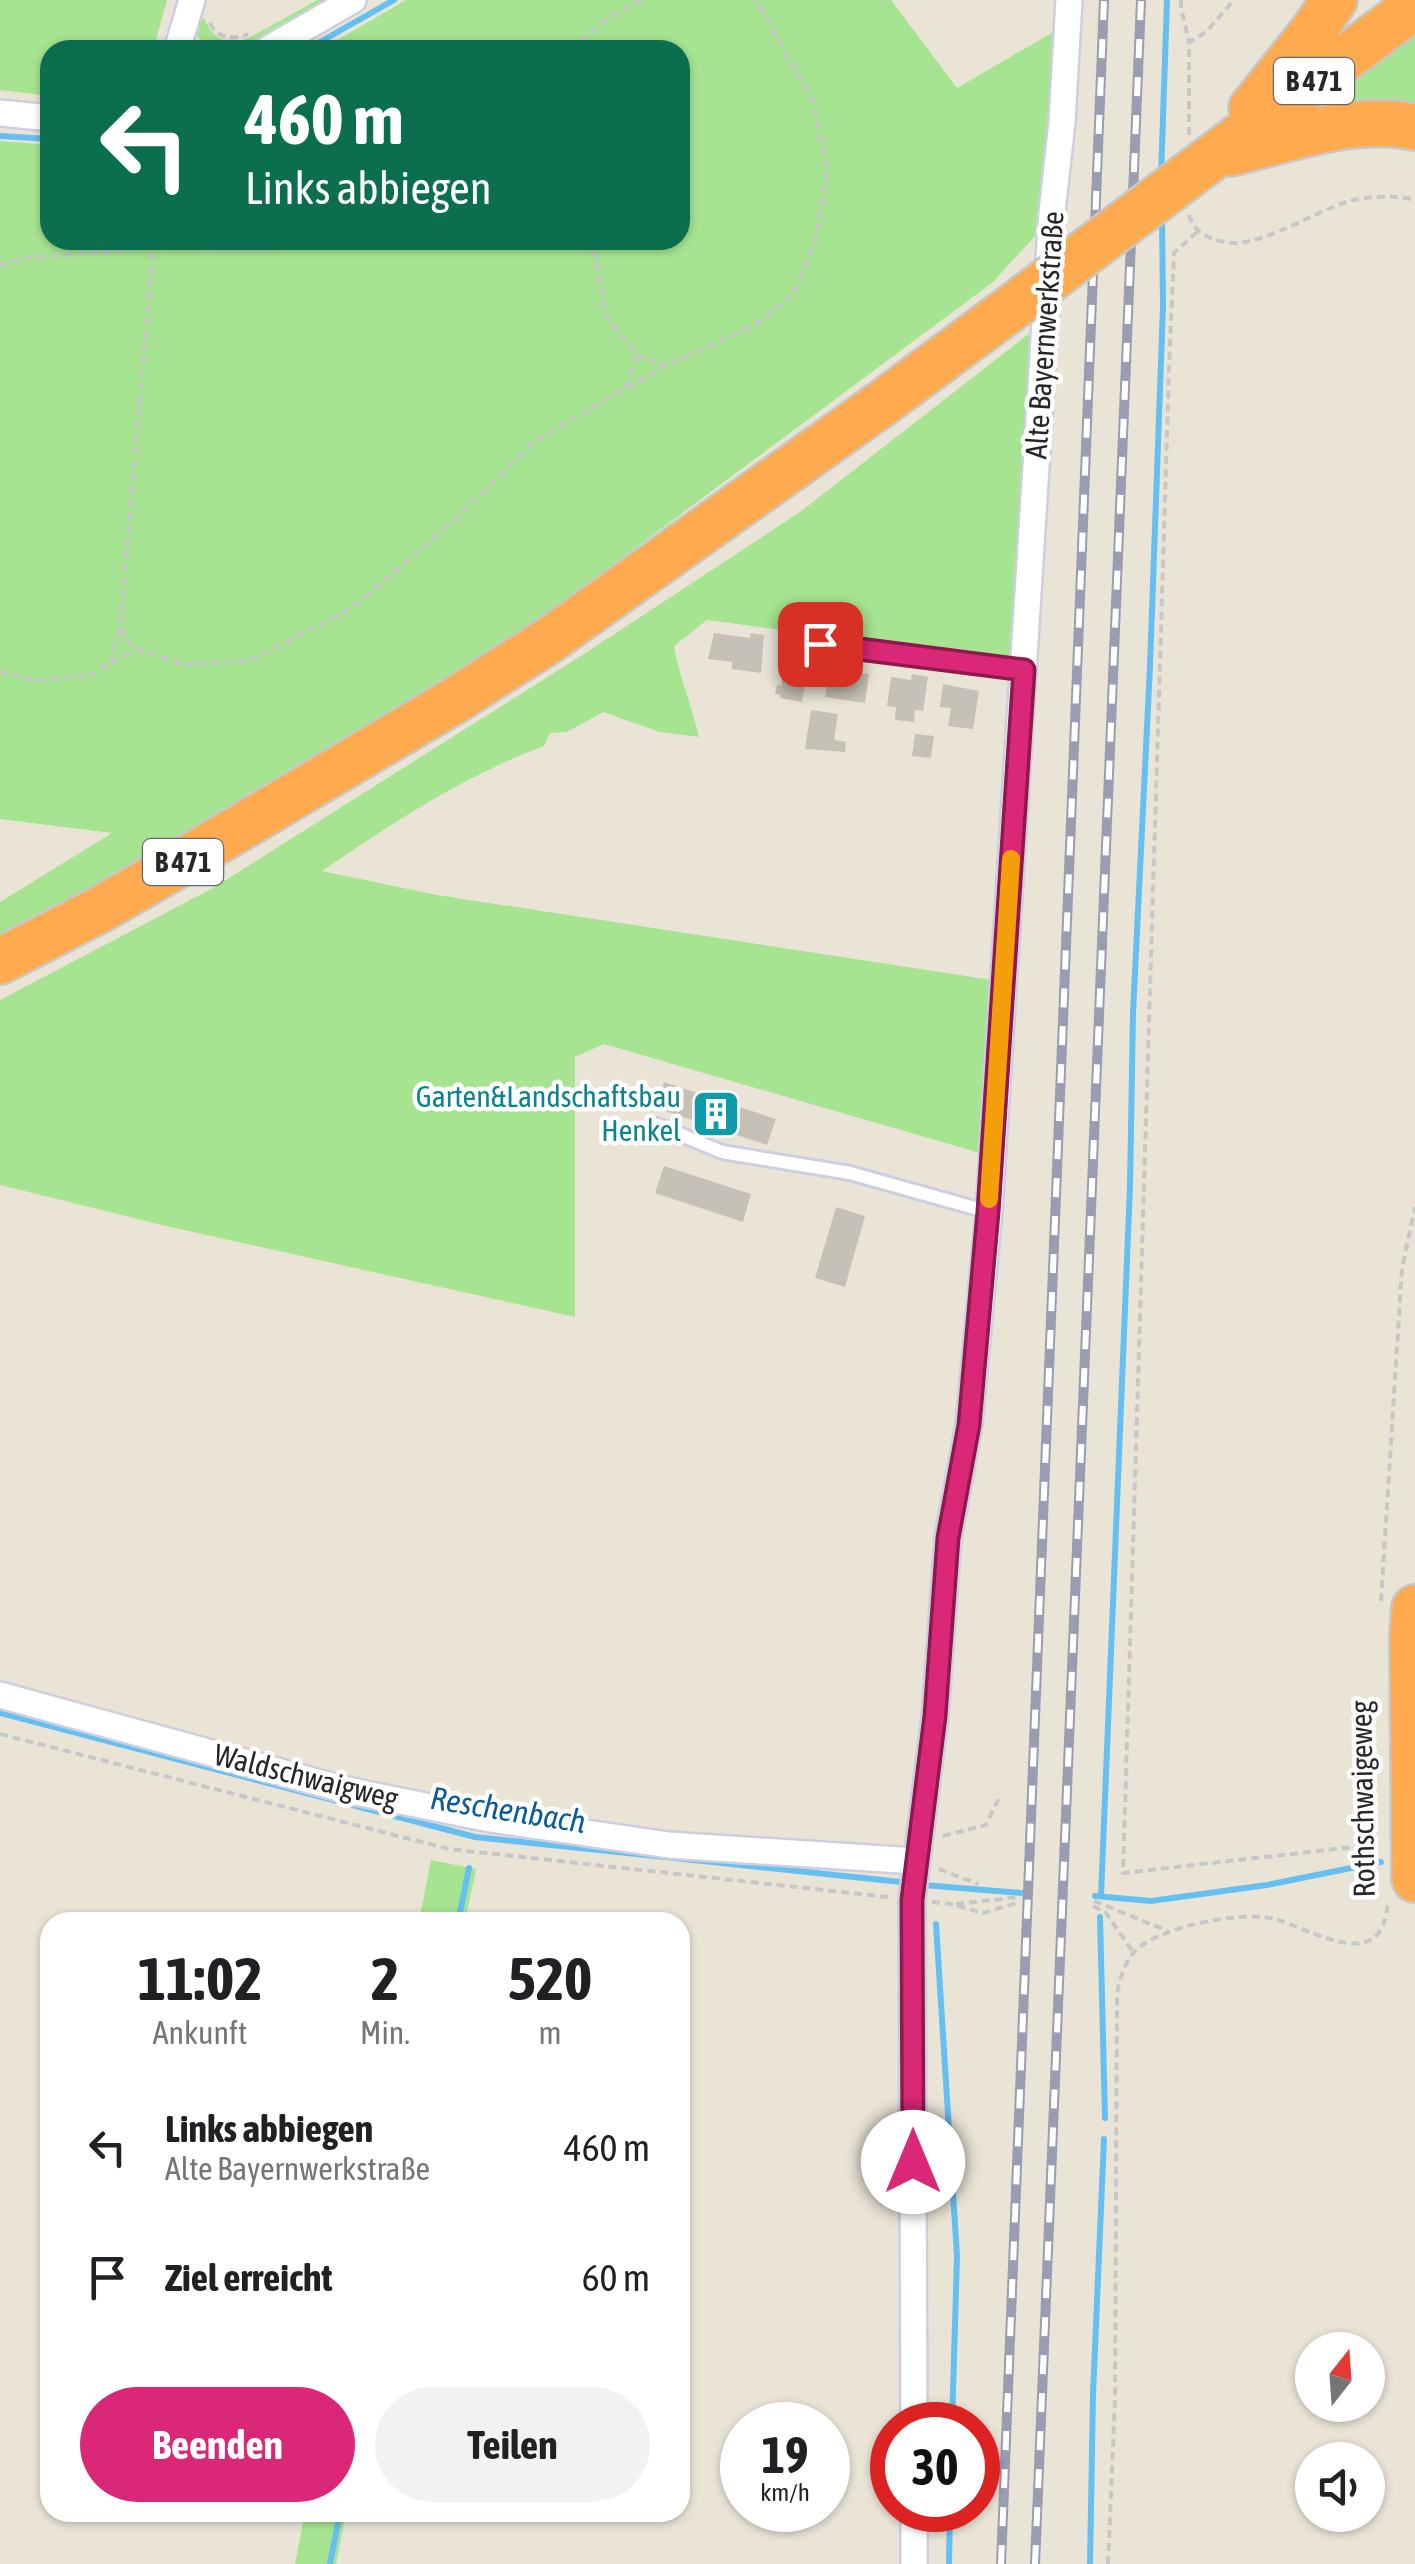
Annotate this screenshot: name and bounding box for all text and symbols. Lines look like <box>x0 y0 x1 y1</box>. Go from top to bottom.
road number: B 471 <box>1274 58 1354 104</box>
text: 460 m <box>245 79 404 159</box>
icon: left <box>80 80 210 210</box>
text: Links abbiegen <box>245 162 492 214</box>
street label: Alte Bayernwerkstraße <box>1018 210 1070 460</box>
pin <box>778 602 863 687</box>
icon: arrive <box>793 617 848 672</box>
road number: B 471 <box>143 839 223 885</box>
place label: Garten&Landschaftsbau Henkel <box>416 1079 681 1147</box>
building icon: Garten&Landschaftsbau Henkel <box>690 1088 742 1140</box>
street label: Rothschwaigeweg <box>1343 1700 1381 1898</box>
street label: Waldschwaigweg <box>211 1737 402 1815</box>
water label: Reschenbach <box>428 1779 588 1840</box>
text: 11:02 <box>138 1944 262 2013</box>
text: 2 <box>371 1944 399 2013</box>
text: 520 <box>508 1944 592 2013</box>
text: Ankunft <box>153 2014 247 2051</box>
text: Min. <box>360 2014 410 2051</box>
text: m <box>538 2014 562 2051</box>
text: Links abbiegen <box>165 2107 373 2150</box>
position arrow <box>861 2110 965 2214</box>
icon: left <box>80 2120 135 2175</box>
text: 460 m <box>564 2126 650 2169</box>
text: Alte Bayernwerkstraße <box>165 2150 430 2187</box>
icon: arrive <box>80 2250 135 2305</box>
text: Ziel erreicht <box>165 2256 332 2299</box>
text: 60 m <box>582 2256 650 2299</box>
north arrow <box>1295 2332 1385 2422</box>
map controls <box>1295 2332 1385 2532</box>
button: Beenden <box>80 2387 355 2502</box>
button: Teilen <box>375 2387 650 2502</box>
speed limit sign: 30 <box>870 2402 1000 2532</box>
text: 19 <box>761 2426 808 2484</box>
button: sound <box>1295 2442 1385 2532</box>
text: km/h <box>760 2478 810 2506</box>

